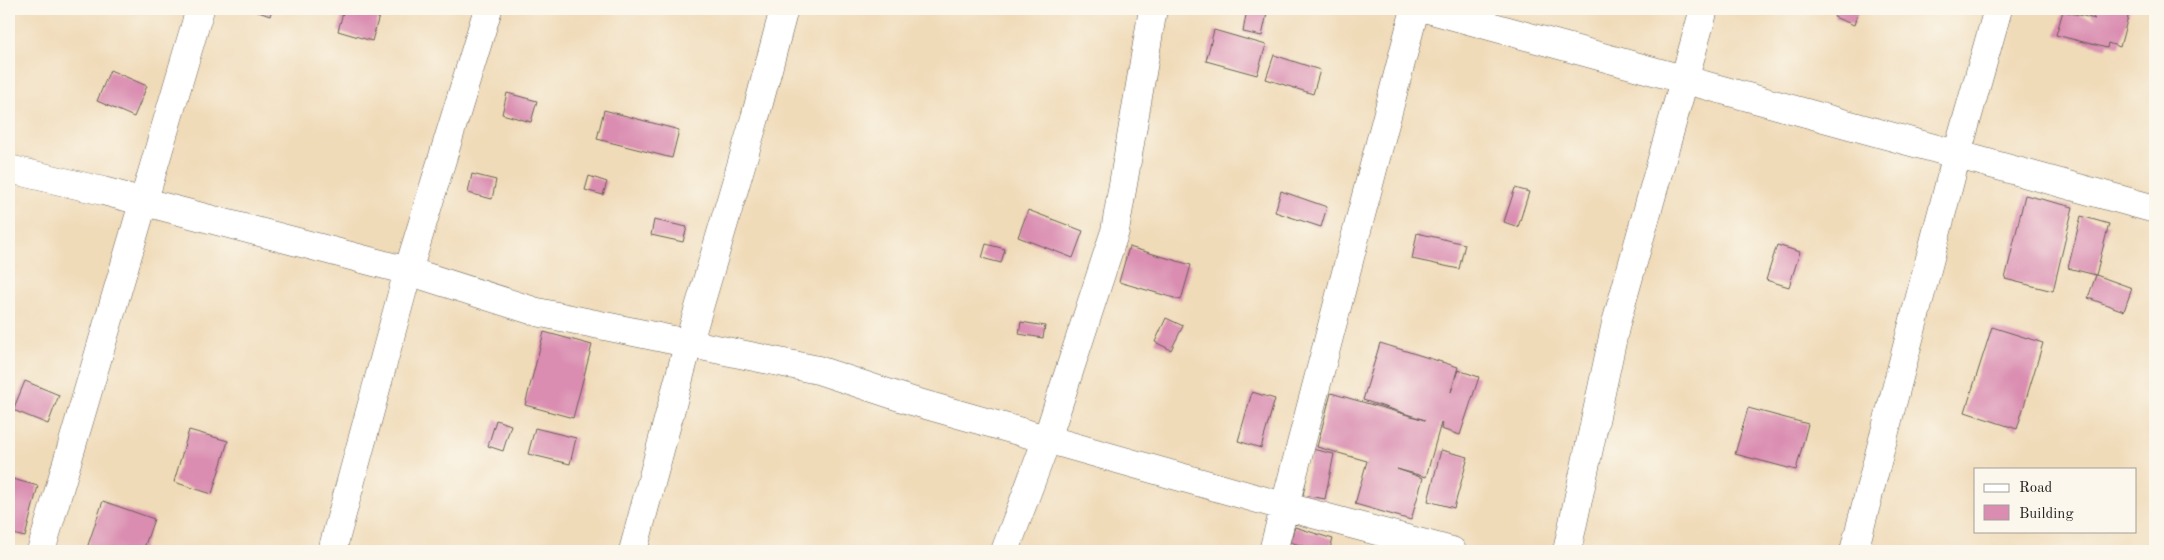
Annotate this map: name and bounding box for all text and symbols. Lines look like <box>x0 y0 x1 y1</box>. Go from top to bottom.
legend <box>1974 468 2136 532</box>
text: Road <box>2019 481 2053 496</box>
text: Building <box>2019 507 2074 522</box>

